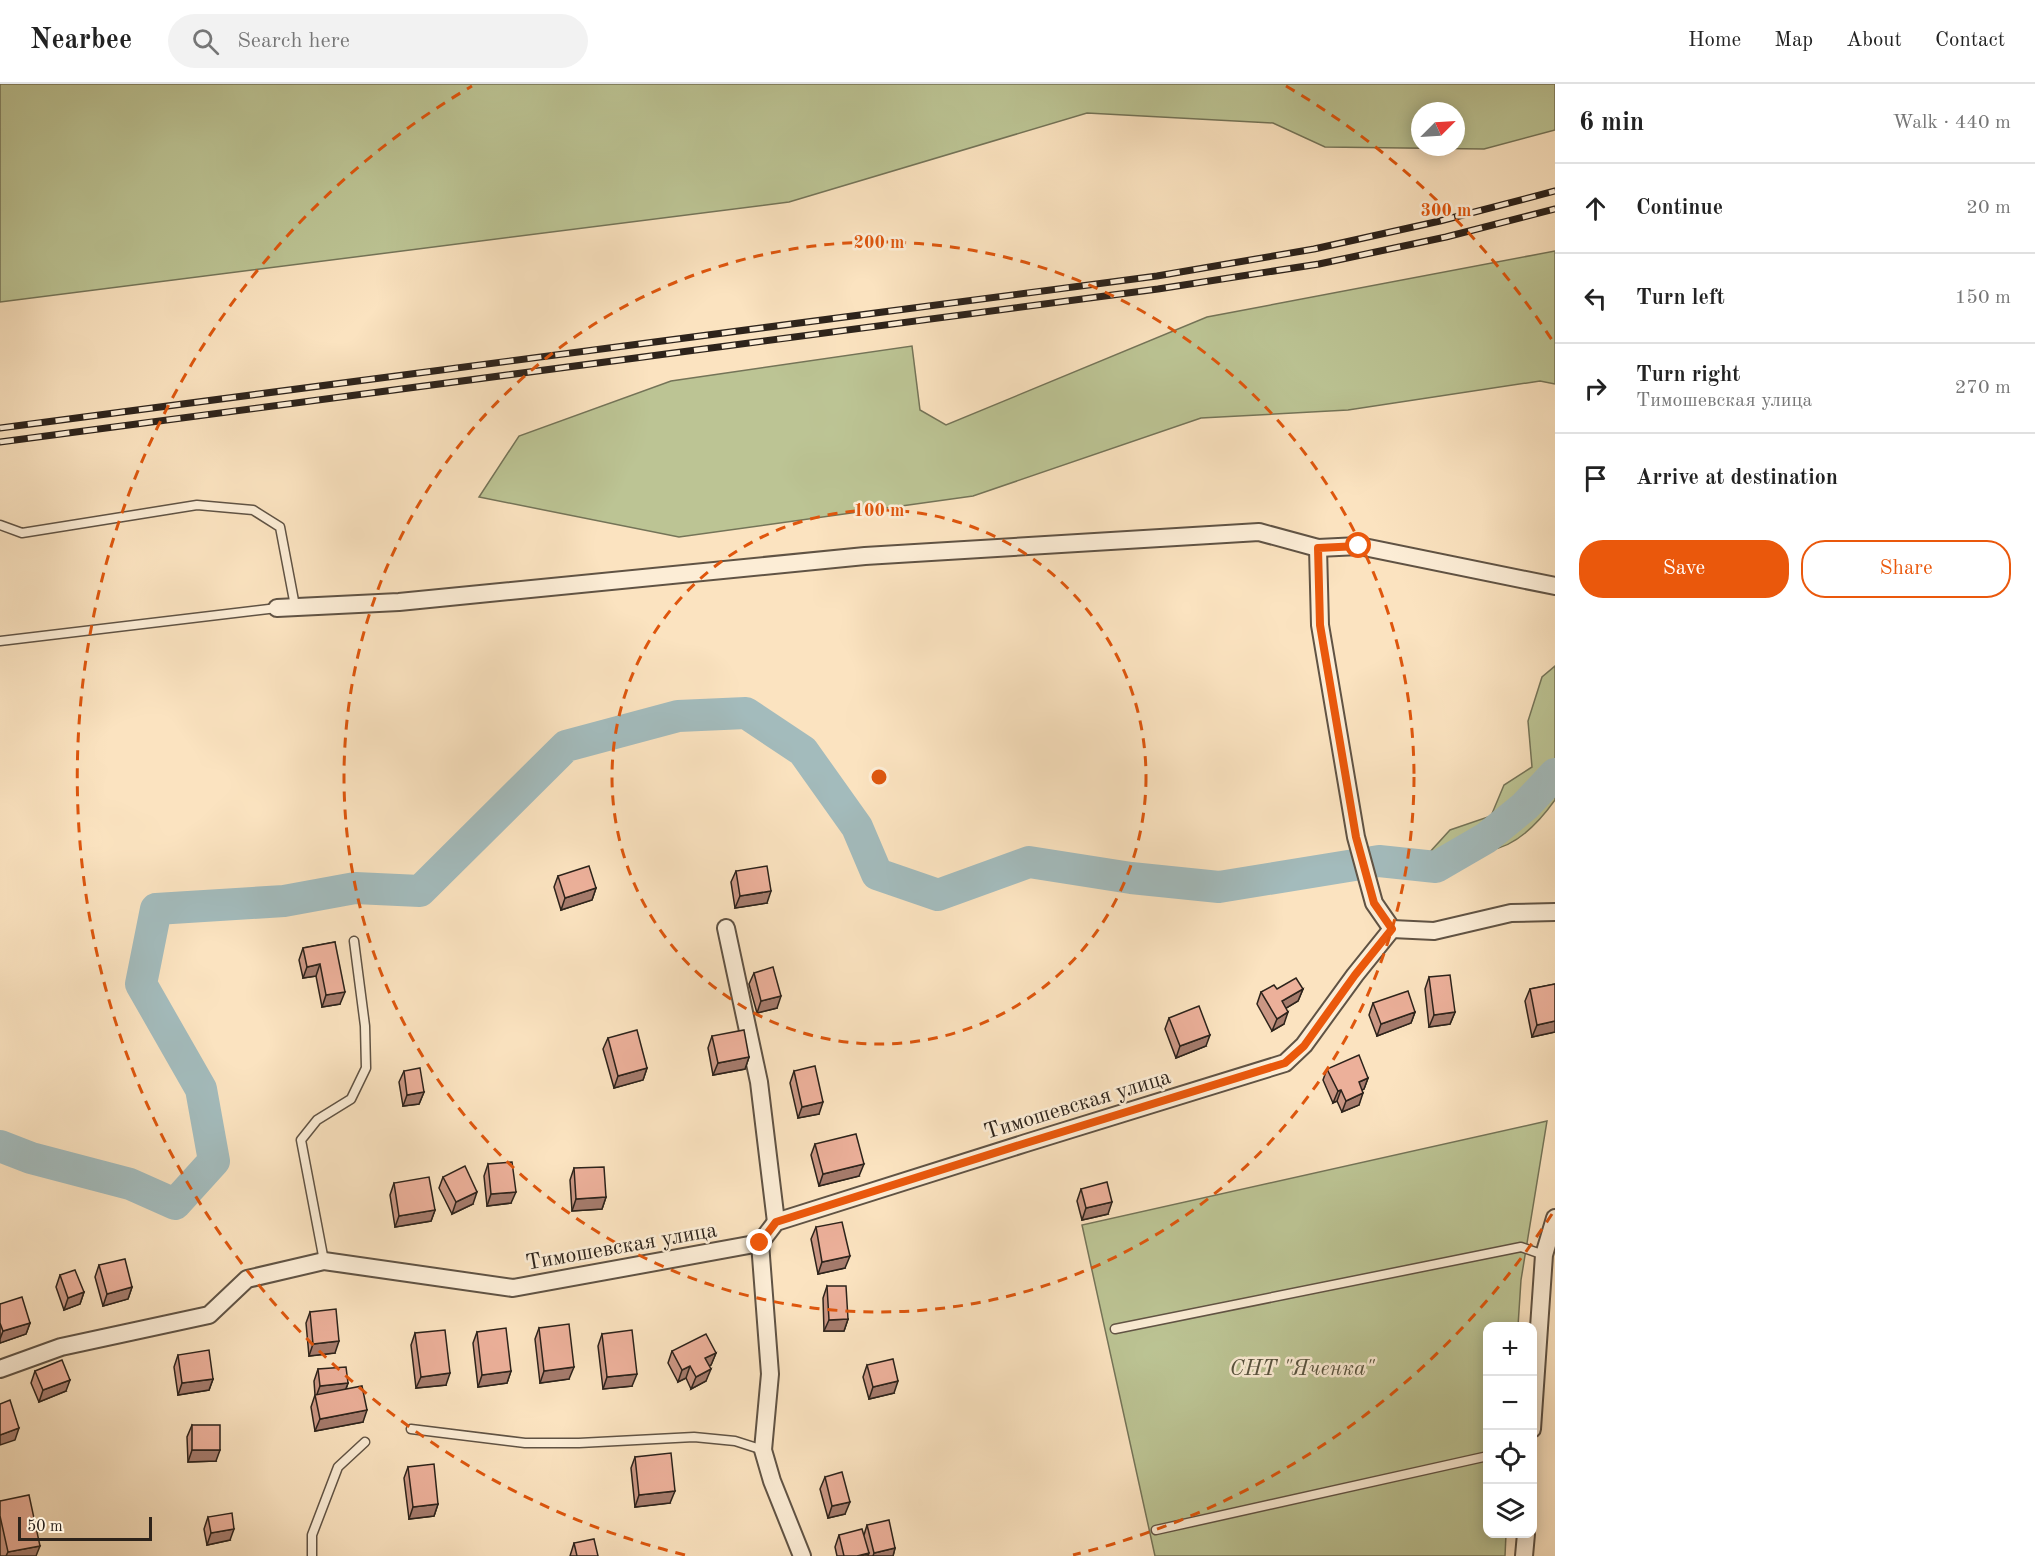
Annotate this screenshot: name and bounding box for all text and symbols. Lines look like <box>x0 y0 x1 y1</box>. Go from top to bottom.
search box <box>168 14 588 68</box>
icon: search <box>189 25 222 58</box>
text: Nearbee <box>30 27 132 55</box>
text: Search here <box>237 30 350 52</box>
text: Home <box>1688 30 1741 51</box>
text: Map <box>1774 30 1813 51</box>
text: About <box>1846 30 1902 51</box>
text: Contact <box>1935 30 2005 51</box>
north arrow <box>1411 102 1465 156</box>
text: 6 min <box>1579 110 1644 136</box>
text: Walk · 440 m <box>1892 113 2011 133</box>
icon: ahead <box>1579 192 1612 225</box>
text: Continue <box>1636 197 1723 219</box>
text: 20 m <box>1966 198 2011 218</box>
text: 300 m <box>1421 202 1471 220</box>
text: 200 m <box>854 234 904 252</box>
icon: left <box>1579 282 1612 315</box>
text: Turn left <box>1636 287 1725 309</box>
text: 150 m <box>1955 288 2011 308</box>
text: Turn right <box>1636 364 1740 386</box>
icon: right <box>1579 372 1612 405</box>
text: 270 m <box>1955 378 2011 398</box>
text: Тимошевская улица <box>1636 391 1812 411</box>
icon: arrive <box>1579 462 1612 495</box>
text: Arrive at destination <box>1636 467 1838 489</box>
text: 100 m <box>854 502 904 520</box>
route start <box>1345 532 1371 558</box>
button: Save <box>1579 540 1789 598</box>
button: Share <box>1801 540 2011 598</box>
centre of rings <box>869 767 889 787</box>
street label: Тимошевская улица <box>982 1066 1174 1144</box>
street label: Тимошевская улица <box>524 1219 719 1275</box>
route end <box>746 1229 772 1255</box>
map controls <box>1483 1322 1537 1538</box>
button: + <box>1483 1322 1537 1376</box>
park label: СНТ "Яченка" <box>1229 1358 1376 1380</box>
button: − <box>1483 1376 1537 1430</box>
button: locate <box>1483 1430 1537 1484</box>
button: layers <box>1483 1484 1537 1538</box>
scale bar <box>18 1514 152 1542</box>
text: 50 m <box>27 1519 63 1535</box>

